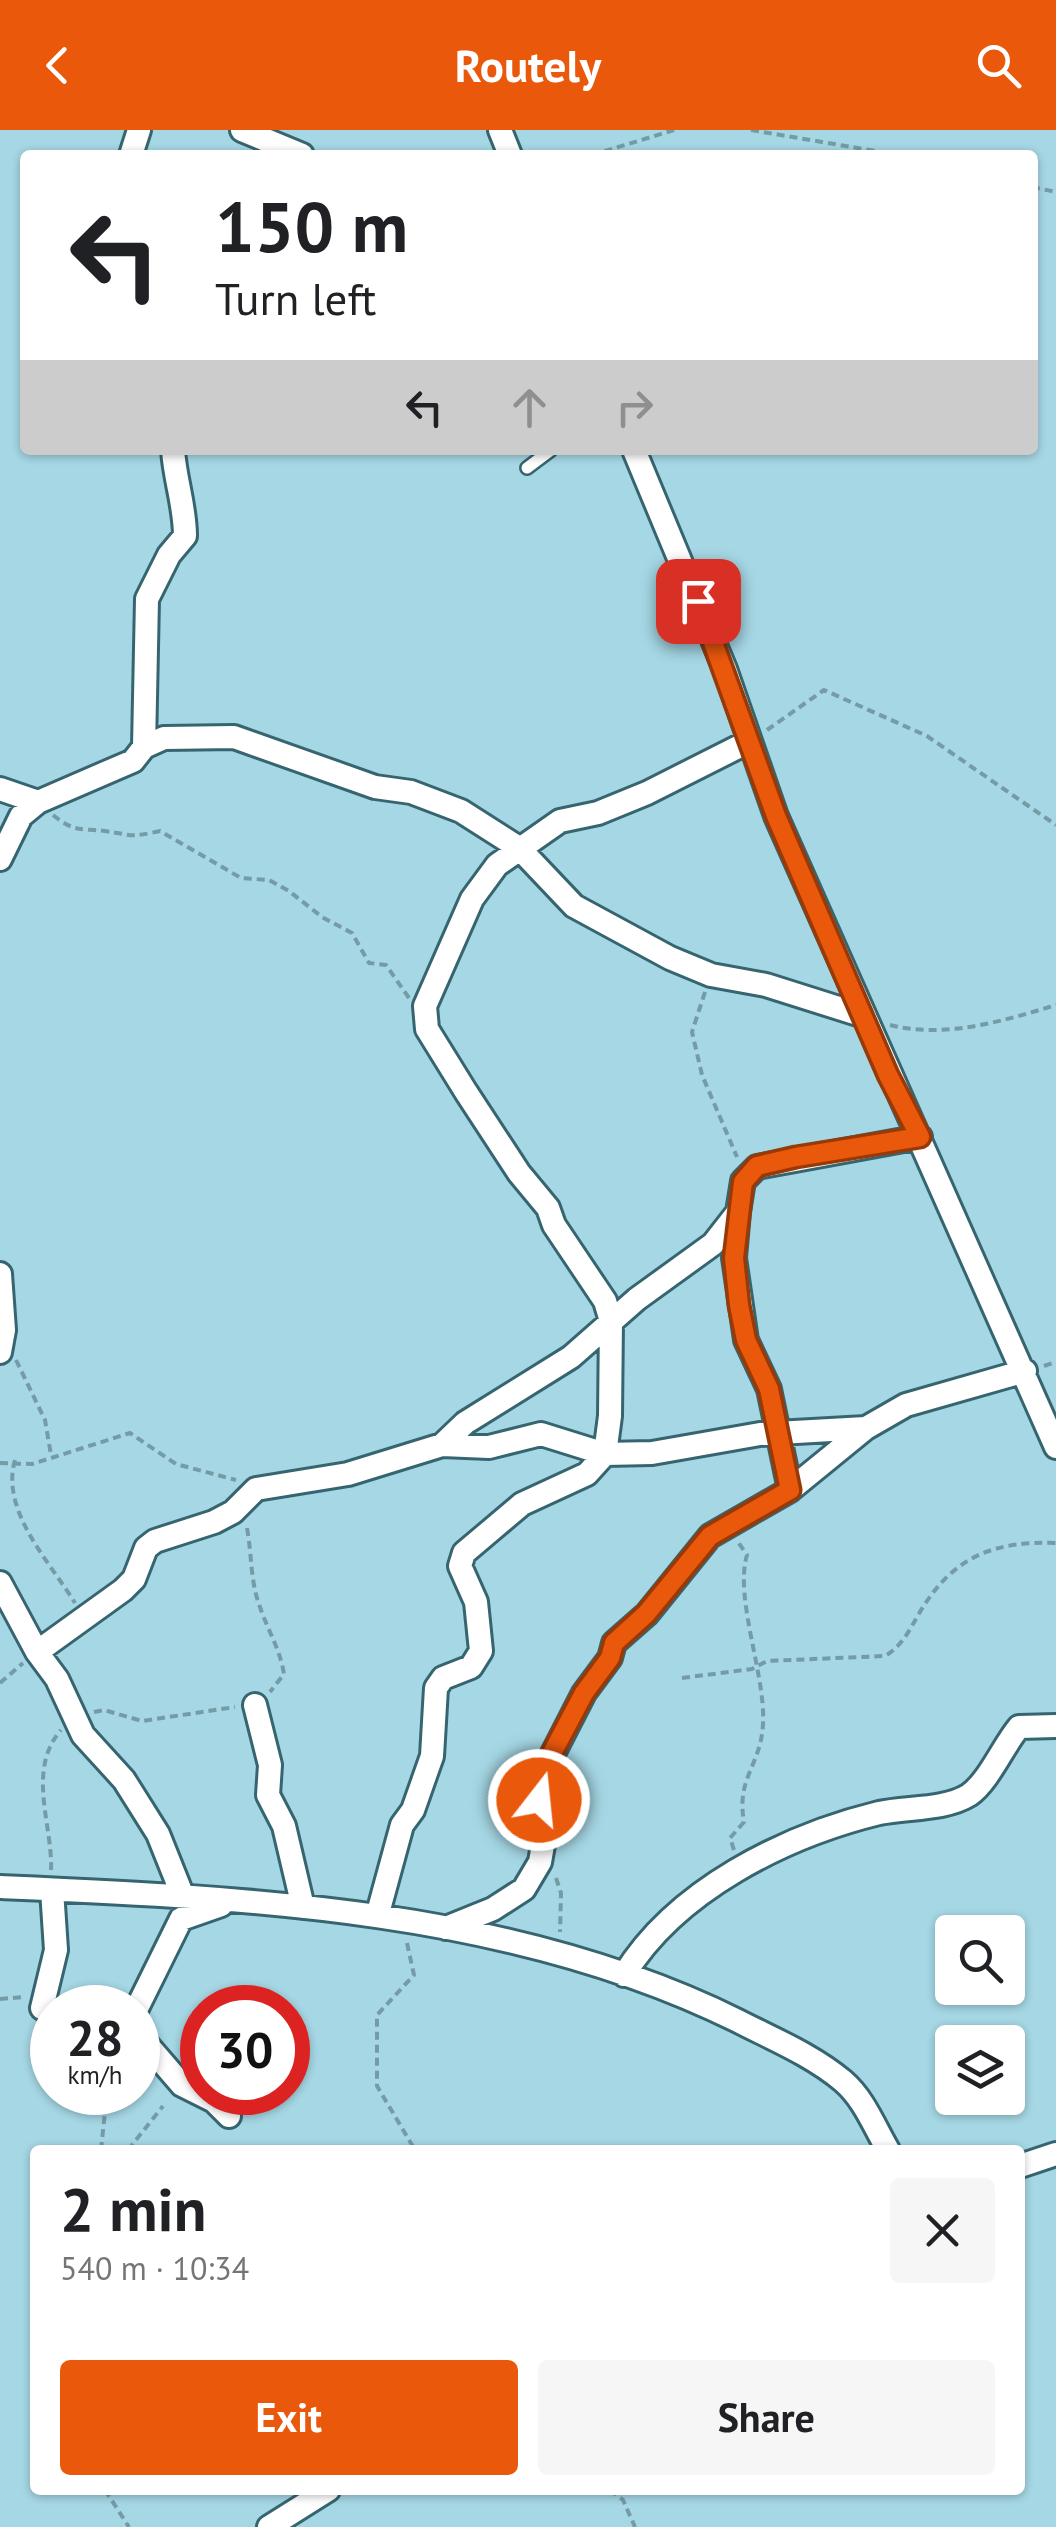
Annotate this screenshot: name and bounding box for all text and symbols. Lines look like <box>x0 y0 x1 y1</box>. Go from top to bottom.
text: Routely <box>455 36 601 94</box>
icon: back <box>30 38 85 93</box>
icon: search <box>971 38 1026 93</box>
text: 150 m <box>215 181 408 271</box>
icon: left <box>50 190 180 320</box>
text: Turn left <box>215 269 376 327</box>
icon: left <box>397 380 452 435</box>
icon: ahead <box>502 380 557 435</box>
icon: right <box>607 380 662 435</box>
pin <box>656 559 741 644</box>
icon: arrive <box>671 574 726 629</box>
position arrow <box>487 1748 591 1852</box>
map controls <box>935 1915 1025 2115</box>
button: search <box>935 1915 1025 2005</box>
speed limit sign: 30 <box>180 1985 310 2115</box>
text: 28 <box>67 2005 123 2070</box>
button: layers <box>935 2025 1025 2115</box>
text: km/h <box>68 2059 122 2091</box>
text: 2 min <box>60 2170 206 2248</box>
button: close <box>890 2178 995 2283</box>
text: 540 m · 10:34 <box>60 2247 249 2289</box>
button: Exit <box>60 2360 518 2475</box>
button: Share <box>538 2360 995 2475</box>

